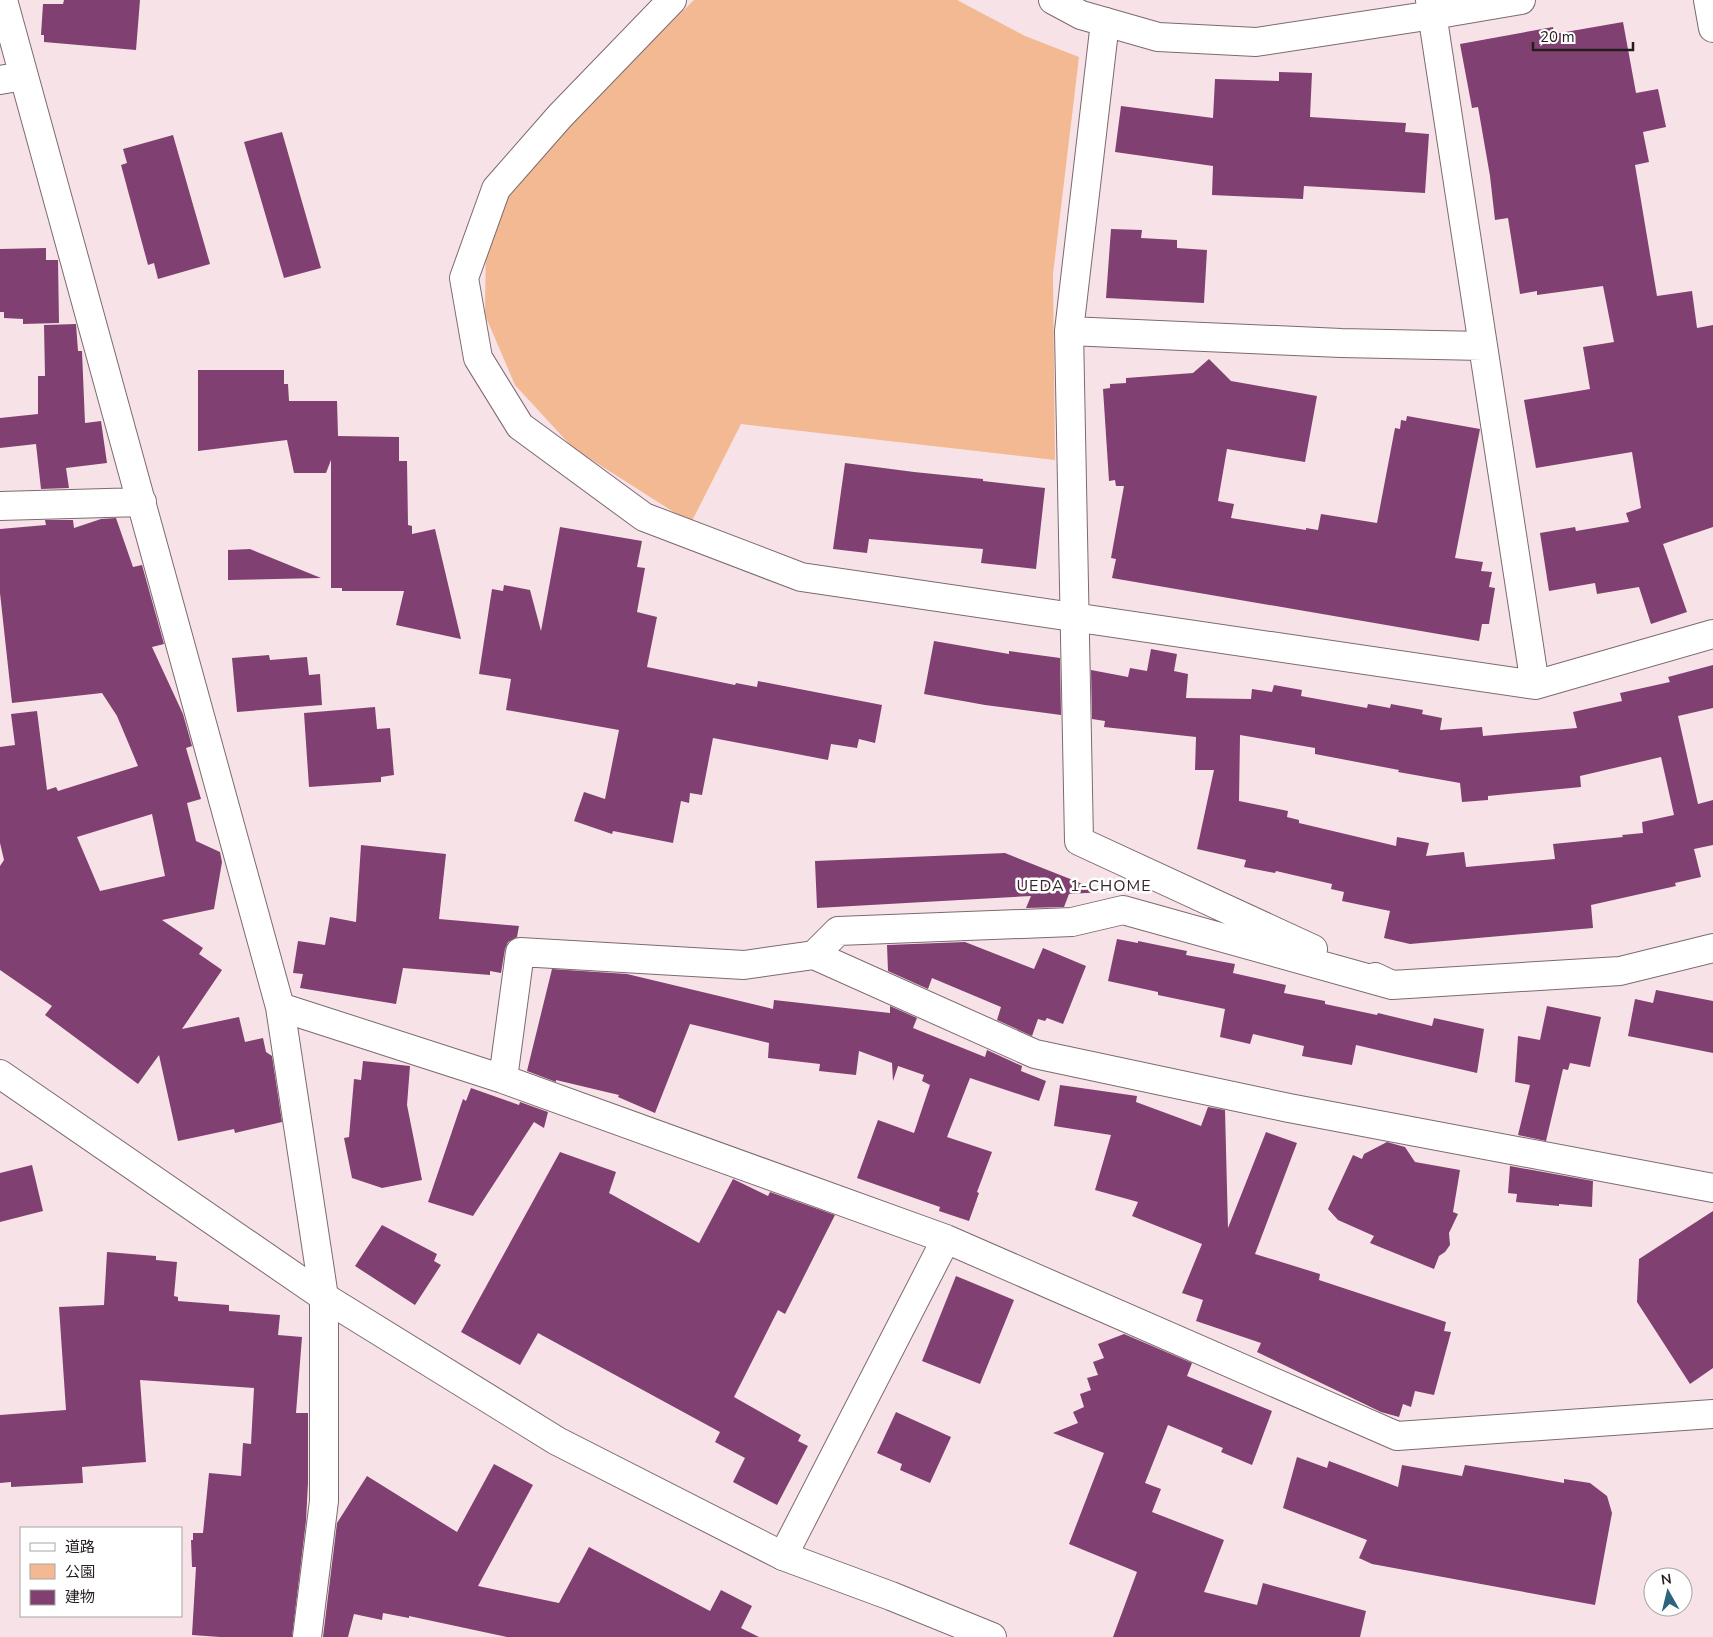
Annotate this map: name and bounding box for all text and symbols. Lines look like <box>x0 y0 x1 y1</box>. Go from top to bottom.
scale bar <box>1533 20 1633 52</box>
text: 20 m <box>1540 27 1575 47</box>
district label: UEDA 1-CHOME <box>1016 875 1152 897</box>
legend <box>20 1527 182 1617</box>
text: 道路 <box>65 1537 95 1557</box>
text: 公園 <box>65 1562 95 1582</box>
north arrow <box>1643 1567 1693 1617</box>
text: N <box>1660 1569 1673 1590</box>
text: 建物 <box>65 1587 95 1607</box>

